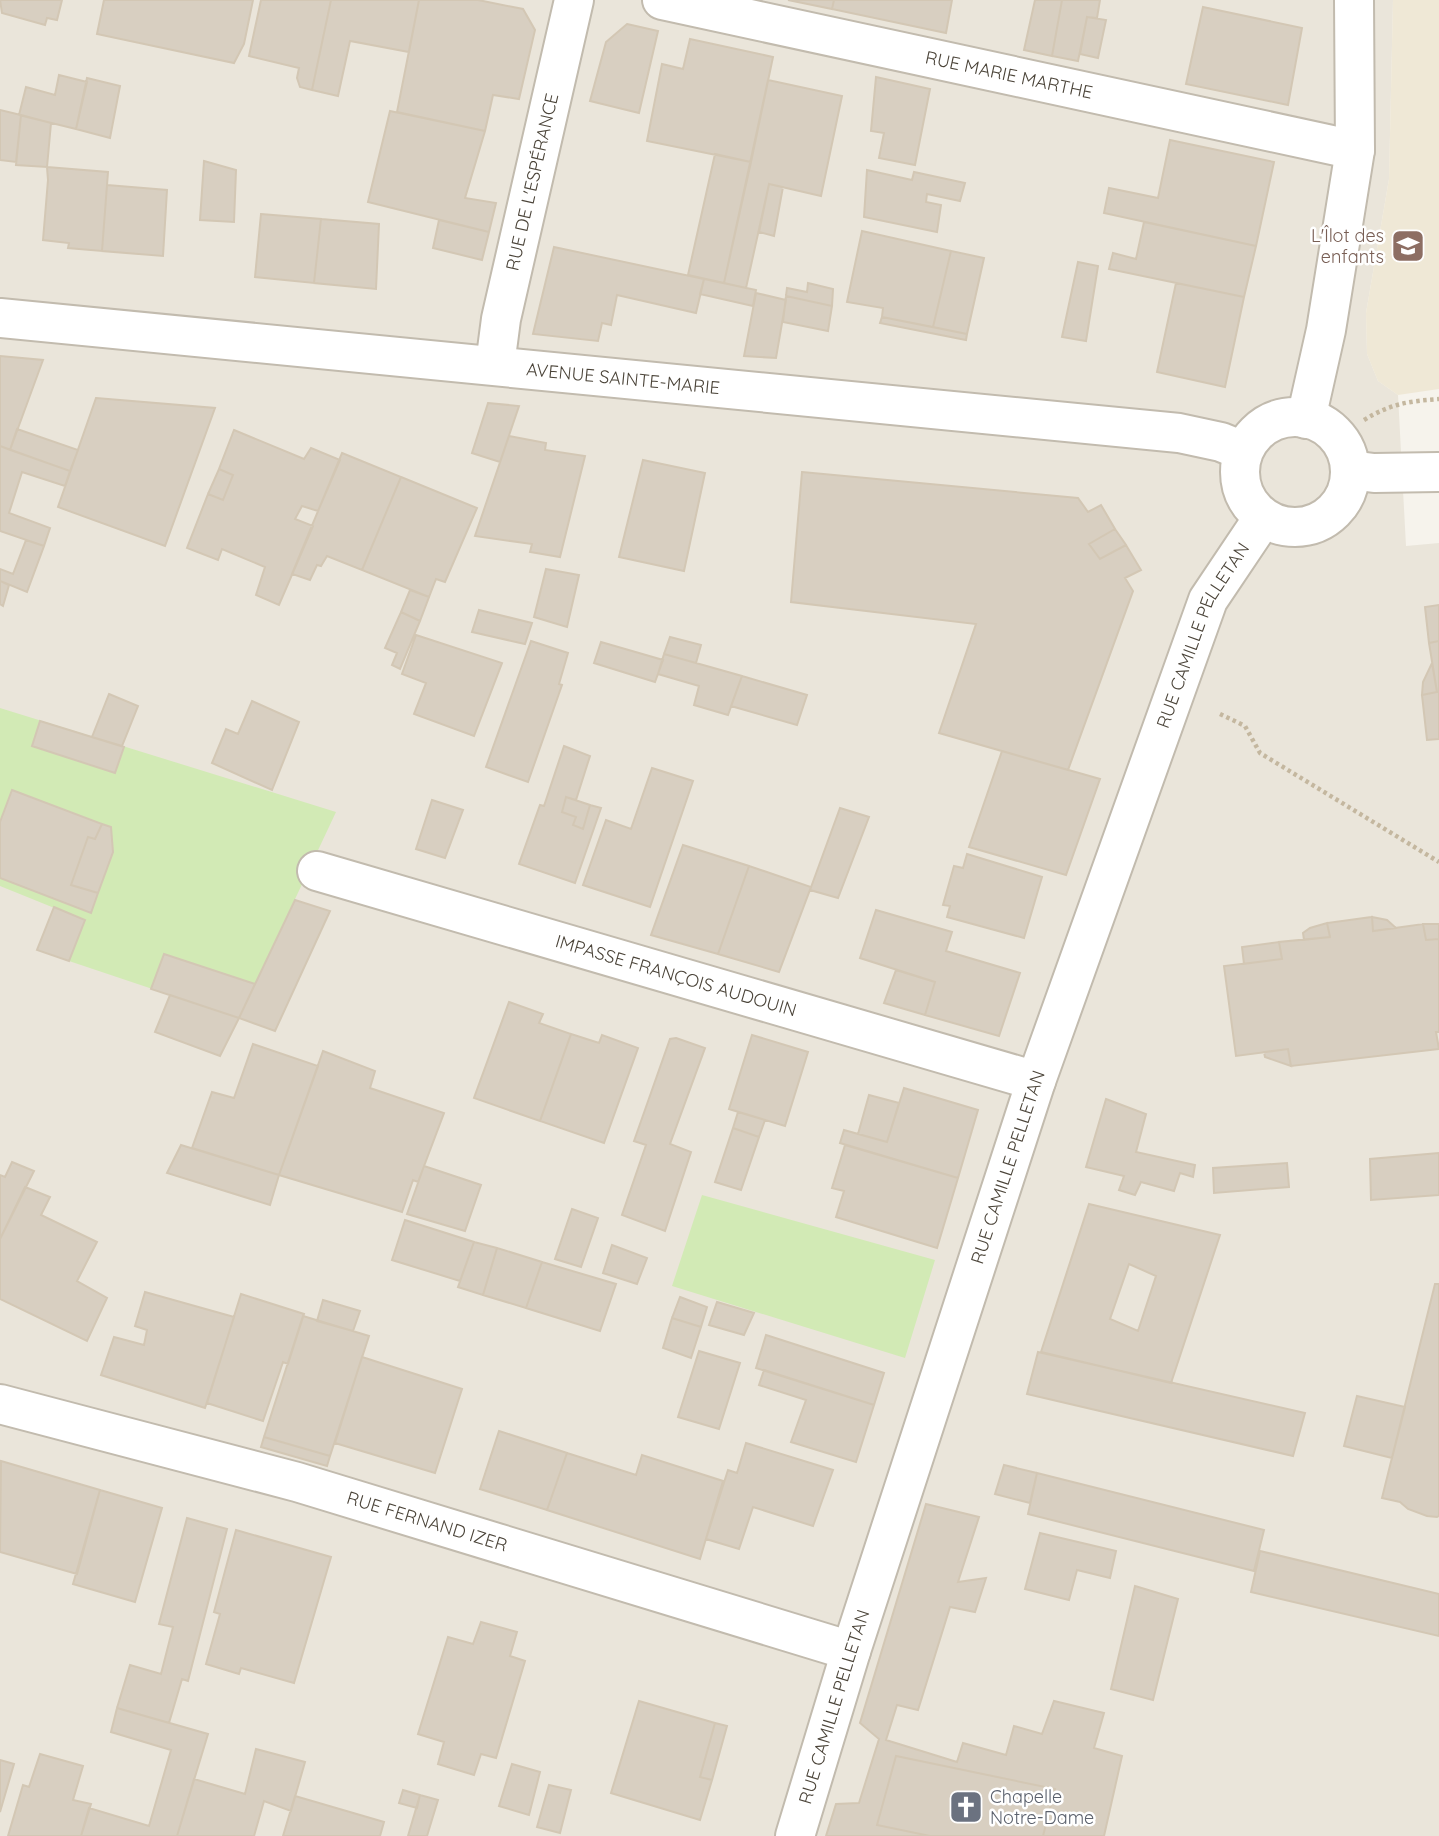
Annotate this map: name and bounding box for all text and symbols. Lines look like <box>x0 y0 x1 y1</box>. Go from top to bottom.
street label: RUE MARIE MARTHE <box>923 45 1095 104</box>
street label: RUE DE L'ESPÉRANCE <box>500 91 563 273</box>
place label: L'Îlot des enfants <box>1311 224 1384 268</box>
school or university icon: L'Îlot des enfants <box>1389 227 1427 265</box>
street label: AVENUE SAINTE-MARIE <box>525 357 721 399</box>
street label: RUE CAMILLE PELLETAN <box>1151 538 1254 731</box>
street label: IMPASSE FRANÇOIS AUDOUIN <box>553 929 799 1021</box>
street label: RUE CAMILLE PELLETAN <box>965 1067 1050 1267</box>
street label: RUE FERNAND IZER <box>344 1486 510 1556</box>
street label: RUE CAMILLE PELLETAN <box>793 1607 875 1807</box>
place label: Chapelle Notre-Dame <box>990 1785 1094 1829</box>
church icon: Chapelle Notre-Dame <box>947 1788 985 1826</box>

